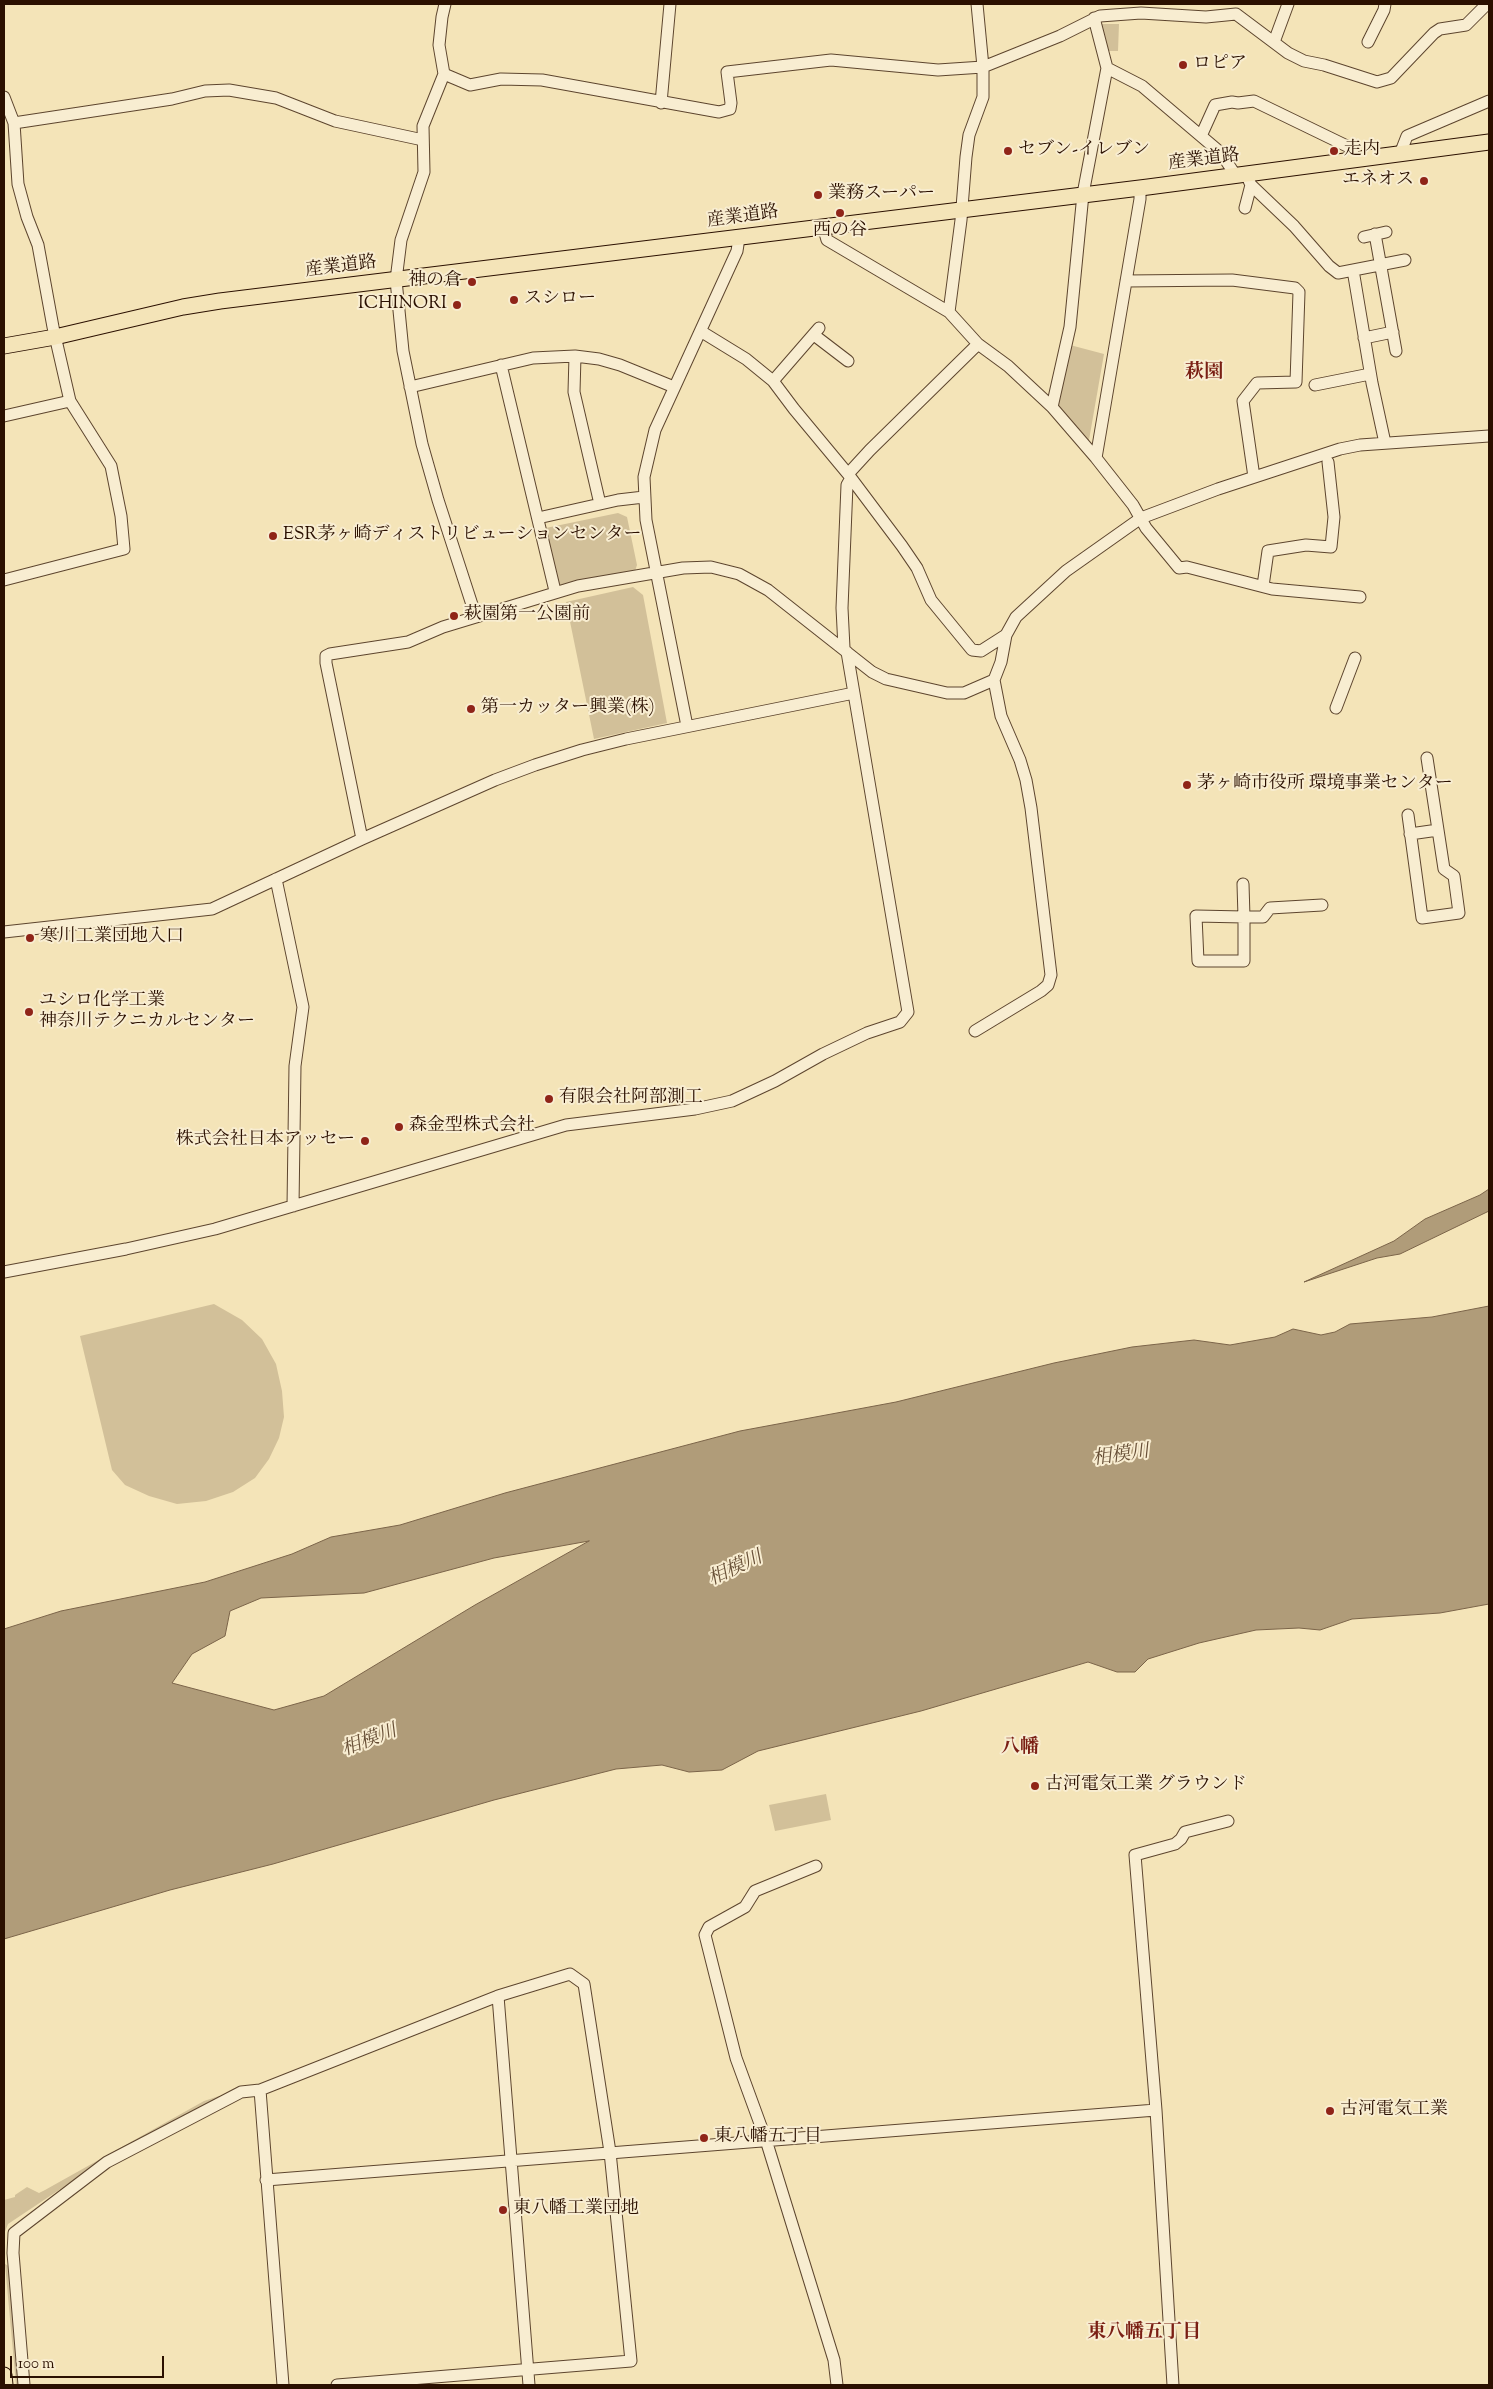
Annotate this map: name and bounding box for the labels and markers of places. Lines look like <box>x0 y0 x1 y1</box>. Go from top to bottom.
place label: ロピア <box>1193 54 1247 76</box>
marker: ロピア <box>1177 59 1189 71</box>
place label: セブン-イレブン <box>1018 140 1150 162</box>
place label: 走内 <box>1344 140 1380 162</box>
marker: セブン-イレブン <box>1002 145 1014 157</box>
marker: 走内 <box>1328 145 1340 157</box>
place label: エネオス <box>1342 170 1414 192</box>
marker: エネオス <box>1418 175 1430 187</box>
place label: 業務スーパー <box>828 184 935 206</box>
marker: 業務スーパー <box>812 189 824 201</box>
marker: 西の谷 <box>834 207 846 219</box>
place label: 西の谷 <box>813 221 867 243</box>
place label: 神の倉 <box>408 271 462 293</box>
marker: 神の倉 <box>466 276 478 288</box>
place label: スシロー <box>524 289 596 311</box>
place label: ICHINORI <box>358 294 447 316</box>
marker: スシロー <box>508 294 520 306</box>
marker: ICHINORI <box>451 299 463 311</box>
place label: ESR茅ヶ崎ディストリビューションセンター <box>283 525 642 547</box>
marker: ESR茅ヶ崎ディストリビューションセンター <box>267 530 279 542</box>
place label: 萩園第一公園前 <box>464 605 590 627</box>
marker: 萩園第一公園前 <box>448 610 460 622</box>
place label: 第一カッター興業(株) <box>481 698 655 720</box>
marker: 第一カッター興業(株) <box>465 703 477 715</box>
place label: 茅ヶ崎市役所 環境事業センター <box>1197 774 1453 796</box>
marker: 茅ヶ崎市役所 環境事業センター <box>1181 779 1193 791</box>
place label: 寒川工業団地入口 <box>40 927 184 949</box>
marker: 寒川工業団地入口 <box>24 932 36 944</box>
place label: ユシロ化学工業 神奈川テクニカルセンター <box>39 991 255 1034</box>
marker: ユシロ化学工業 神奈川テクニカルセンター <box>23 1006 35 1018</box>
place label: 有限会社阿部測工 <box>559 1088 703 1110</box>
marker: 有限会社阿部測工 <box>543 1093 555 1105</box>
place label: 森金型株式会社 <box>409 1116 535 1138</box>
marker: 森金型株式会社 <box>393 1121 405 1133</box>
place label: 株式会社日本アッセー <box>176 1130 355 1152</box>
marker: 株式会社日本アッセー <box>359 1135 371 1147</box>
place label: 古河電気工業 グラウンド <box>1045 1775 1247 1797</box>
marker: 古河電気工業 グラウンド <box>1029 1780 1041 1792</box>
place label: 古河電気工業 <box>1340 2100 1448 2122</box>
marker: 古河電気工業 <box>1324 2105 1336 2117</box>
place label: 東八幡五丁目 <box>714 2127 822 2149</box>
marker: 東八幡五丁目 <box>698 2132 710 2144</box>
place label: 東八幡工業団地 <box>513 2199 639 2221</box>
marker: 東八幡工業団地 <box>497 2204 509 2216</box>

